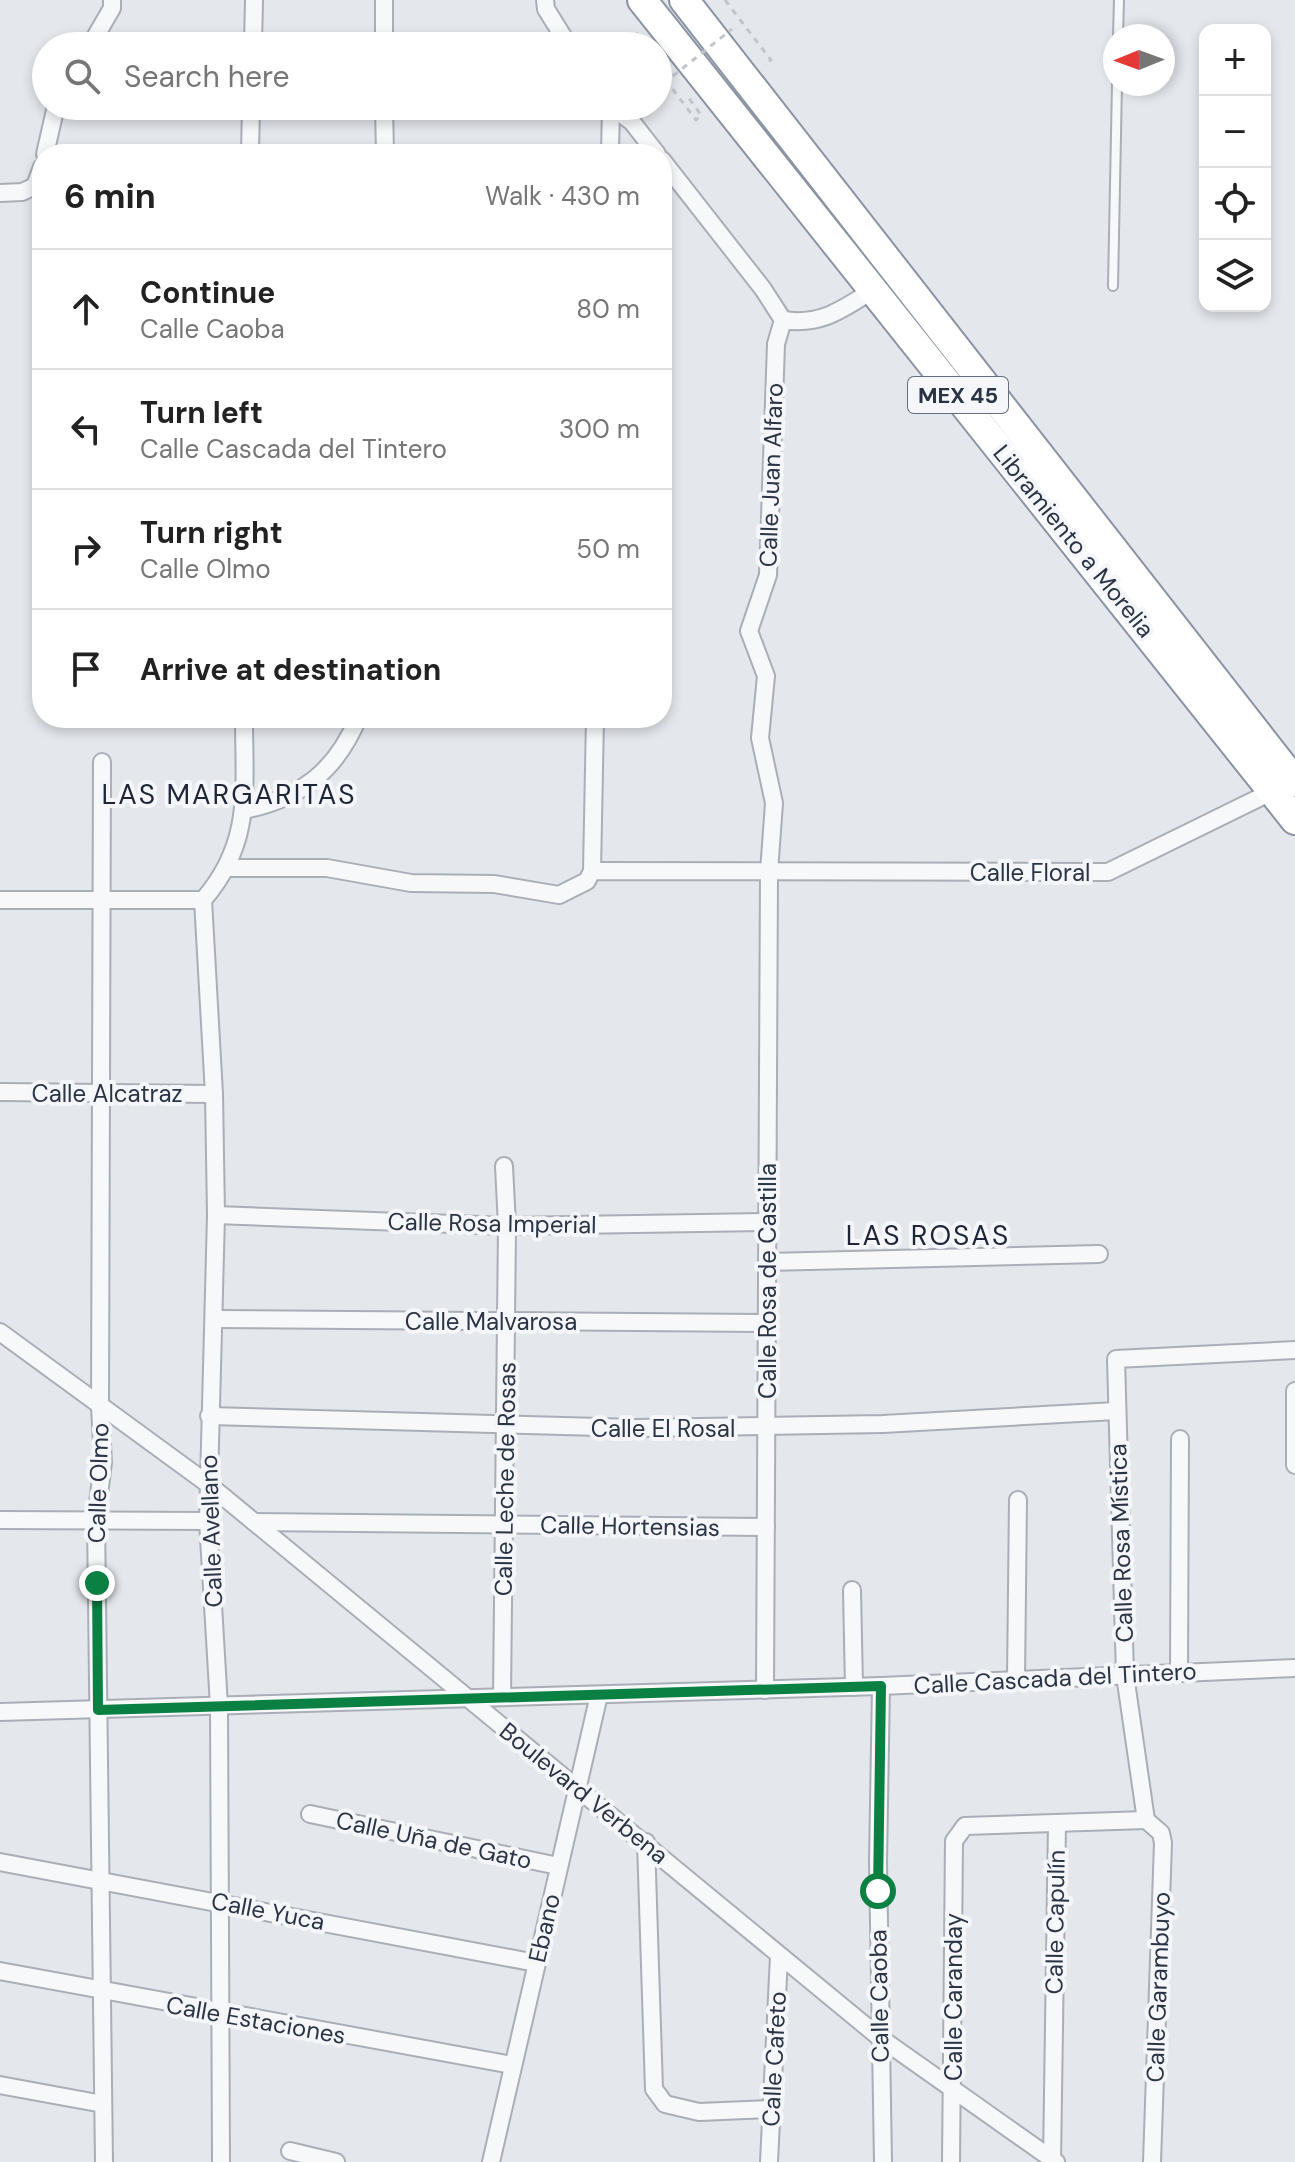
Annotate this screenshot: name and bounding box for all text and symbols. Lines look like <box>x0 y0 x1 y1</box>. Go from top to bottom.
north arrow <box>1103 24 1175 96</box>
map controls <box>1199 24 1271 312</box>
button: + <box>1199 24 1271 96</box>
search box <box>32 32 672 120</box>
icon: search <box>60 54 104 98</box>
text: Search here <box>124 57 290 96</box>
button: − <box>1199 96 1271 168</box>
button: locate <box>1199 168 1271 240</box>
text: 6 min <box>64 174 156 219</box>
text: Walk · 430 m <box>485 179 640 213</box>
button: layers <box>1199 240 1271 312</box>
text: Continue <box>140 273 275 312</box>
icon: ahead <box>64 287 108 331</box>
text: 80 m <box>576 292 640 326</box>
text: Calle Caoba <box>140 312 285 346</box>
road number: MEX 45 <box>908 377 1008 413</box>
street label: Calle Juan Alfaro <box>752 382 790 568</box>
text: Turn left <box>140 393 263 432</box>
icon: left <box>64 407 108 451</box>
text: 300 m <box>559 412 640 446</box>
text: Calle Cascada del Tintero <box>140 432 447 466</box>
street label: Libramiento a Morelia <box>987 438 1161 644</box>
text: Turn right <box>140 513 283 552</box>
icon: right <box>64 527 108 571</box>
text: 50 m <box>576 532 640 566</box>
text: Calle Olmo <box>140 552 271 586</box>
icon: arrive <box>64 647 108 691</box>
text: Arrive at destination <box>140 650 441 689</box>
district label: LAS MARGARITAS <box>101 776 357 813</box>
street label: Calle Floral <box>970 857 1090 888</box>
street label: Calle Alcatraz <box>31 1078 183 1109</box>
street label: Calle Rosa de Castilla <box>752 1163 783 1399</box>
street label: Calle Rosa Imperial <box>387 1206 597 1240</box>
district label: LAS ROSAS <box>846 1217 1010 1254</box>
street label: Calle Malvarosa <box>405 1306 577 1337</box>
street label: Calle Leche de Rosas <box>487 1362 523 1596</box>
street label: Calle El Rosal <box>591 1413 735 1444</box>
street label: Calle Olmo <box>80 1422 116 1544</box>
street label: Calle Rosa Mística <box>1102 1443 1140 1643</box>
street label: Calle Avellano <box>193 1454 229 1608</box>
street label: Calle Hortensias <box>540 1509 720 1543</box>
route end <box>79 1565 115 1601</box>
street label: Calle Cascada del Tintero <box>913 1655 1197 1701</box>
street label: Boulevard Verbena <box>493 1715 675 1871</box>
street label: Calle Uña de Gato <box>333 1804 535 1876</box>
street label: Calle Capulín <box>1038 1849 1072 1995</box>
route start <box>860 1873 896 1909</box>
street label: Calle Yuca <box>209 1885 327 1937</box>
street label: Ebano <box>521 1891 567 1965</box>
street label: Calle Garambuyo <box>1139 1891 1177 2083</box>
street label: Calle Caranday <box>938 1913 969 2081</box>
street label: Calle Caoba <box>862 1929 896 2063</box>
street label: Calle Estaciones <box>164 1989 348 2051</box>
street label: Calle Cafeto <box>755 1991 793 2127</box>

